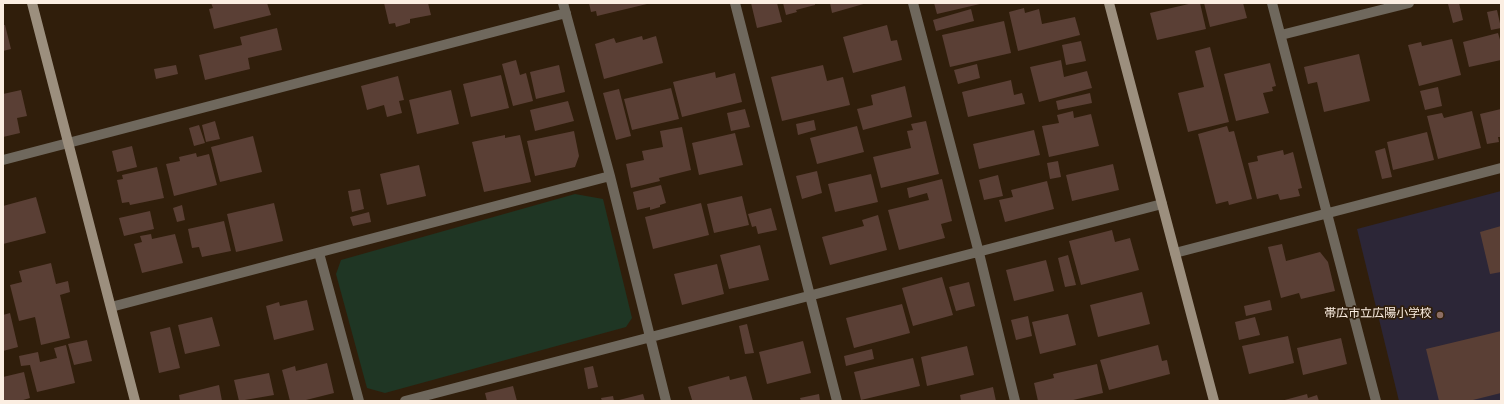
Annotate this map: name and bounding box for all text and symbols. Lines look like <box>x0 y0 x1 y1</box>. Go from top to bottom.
place label: 帯広市立広陽小学校 <box>1324 308 1432 322</box>
marker: 帯広市立広陽小学校 <box>1435 310 1445 320</box>

